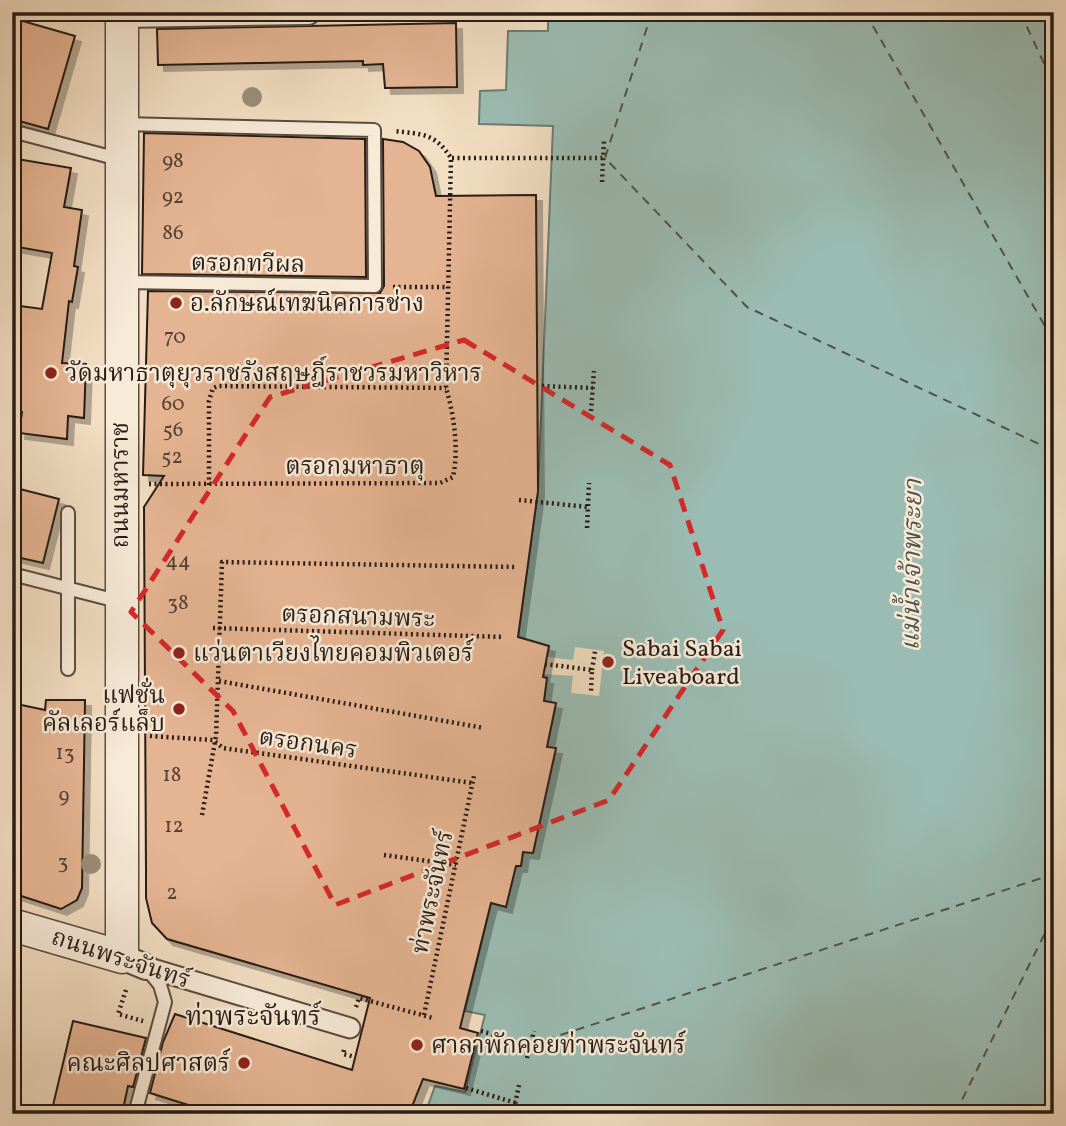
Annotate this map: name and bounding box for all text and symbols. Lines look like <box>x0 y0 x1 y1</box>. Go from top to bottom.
house number: 98 <box>162 147 184 176</box>
house number: 92 <box>162 183 184 212</box>
house number: 86 <box>162 219 184 248</box>
street label: ตรอกทวีผล <box>191 247 305 283</box>
place label: อ.ลักษณ์เทฆนิคการช่าง <box>190 287 424 322</box>
marker: อ.ลักษณ์เทฆนิคการช่าง <box>168 295 184 311</box>
house number: 70 <box>164 323 186 352</box>
place label: วัดมหาธาตุยุวราชรังสฤษฎิ์ราชวรมหาวิหาร <box>65 355 482 392</box>
marker: วัดมหาธาตุยุวราชรังสฤษฎิ์ราชวรมหาวิหาร <box>43 365 59 381</box>
house number: 60 <box>161 390 185 419</box>
house number: 56 <box>163 416 183 445</box>
street label: ถนนมหาราช <box>105 422 139 548</box>
house number: 52 <box>161 443 183 472</box>
street label: ตรอกมหาธาตุ <box>285 451 425 485</box>
water label: แม่น้ำเจ้าพระยา <box>891 478 933 651</box>
house number: 44 <box>165 547 191 576</box>
house number: 38 <box>167 589 189 618</box>
street label: ตรอกสนามพระ <box>281 598 435 638</box>
place label: Sabai Sabai Liveaboard <box>622 633 742 695</box>
place label: แว่นตาเวียงไทยคอมพิวเตอร์ <box>193 635 473 672</box>
marker: แว่นตาเวียงไทยคอมพิวเตอร์ <box>171 645 187 661</box>
marker: Sabai Sabai Liveaboard <box>600 654 616 670</box>
place label: แฟชั่น คัลเลอร์แล็บ <box>42 677 165 742</box>
marker: แฟชั่น คัลเลอร์แล็บ <box>171 701 187 717</box>
street label: ตรอกนคร <box>256 721 359 769</box>
house number: 13 <box>56 739 74 768</box>
house number: 18 <box>163 761 181 790</box>
house number: 9 <box>59 782 70 811</box>
house number: 12 <box>164 812 184 841</box>
street label: ท่าพระจันทร์ <box>403 827 464 957</box>
house number: 3 <box>58 848 68 877</box>
house number: 2 <box>166 879 178 908</box>
street label: ถนนพระจันทร์ <box>47 921 195 998</box>
district label: ท่าพระจันทร์ <box>185 1000 321 1036</box>
place label: ศาลาพักคอยท่าพระจันทร์ <box>431 1029 686 1064</box>
marker: ศาลาพักคอยท่าพระจันทร์ <box>409 1037 425 1053</box>
place label: คณะศิลปศาสตร์ <box>67 1047 230 1082</box>
marker: คณะศิลปศาสตร์ <box>236 1055 252 1071</box>

